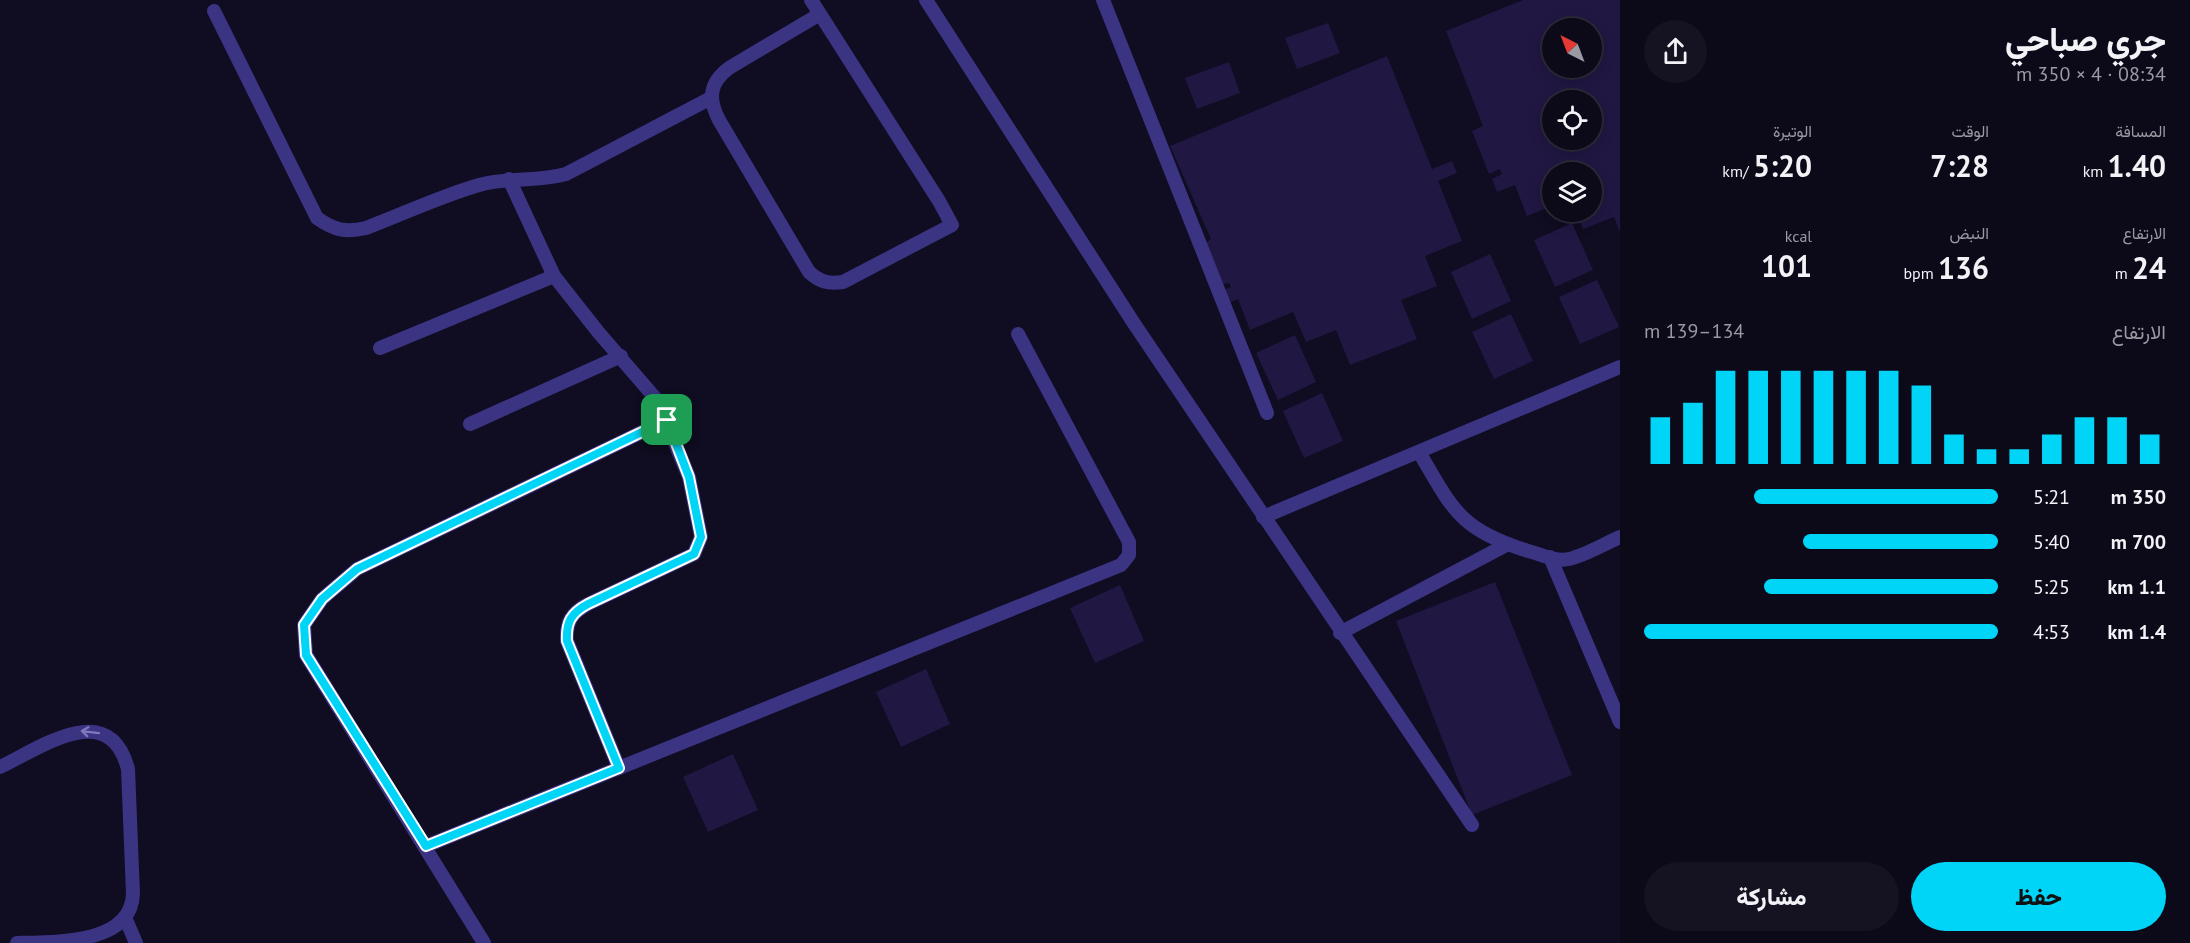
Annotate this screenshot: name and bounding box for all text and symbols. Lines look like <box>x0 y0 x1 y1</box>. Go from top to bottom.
text: جري صباحي <box>2005 17 2166 60</box>
north arrow <box>1542 18 1602 78</box>
map controls <box>1542 18 1602 222</box>
button: share <box>1644 20 1707 83</box>
text: 08:34 · 4 × 350 m <box>2016 61 2166 87</box>
button: locate <box>1542 90 1602 150</box>
text: الوتيرة <box>1773 121 1812 141</box>
text: الوقت <box>1951 121 1989 141</box>
text: المسافة <box>2115 121 2166 141</box>
text: 5:20 <box>1753 146 1812 185</box>
text: 7:28 <box>1930 146 1989 185</box>
text: 1.40 <box>2108 146 2166 185</box>
text: /km <box>1722 161 1753 181</box>
text: km <box>2083 161 2108 181</box>
button: layers <box>1542 162 1602 222</box>
text: النبض <box>1949 223 1989 243</box>
text: الارتفاع <box>2123 223 2166 243</box>
text: kcal <box>1785 226 1812 246</box>
text: 101 <box>1761 246 1812 285</box>
text: 136 <box>1938 248 1989 287</box>
text: 24 <box>2132 248 2166 287</box>
text: bpm <box>1903 263 1938 283</box>
text: m <box>2115 263 2132 283</box>
text: 134–139 m <box>1644 318 1744 344</box>
text: الارتفاع <box>2112 319 2166 345</box>
pin <box>641 394 692 445</box>
icon: arrive <box>650 403 683 436</box>
text: 5:21 <box>2033 484 2070 510</box>
text: 350 m <box>2111 484 2166 510</box>
text: 5:40 <box>2033 529 2070 555</box>
text: 700 m <box>2111 529 2166 555</box>
text: 5:25 <box>2033 574 2070 600</box>
text: 1.1 km <box>2107 574 2166 600</box>
text: 4:53 <box>2033 619 2070 645</box>
text: 1.4 km <box>2107 619 2166 645</box>
one-way arrow <box>81 727 100 738</box>
button: مشاركة <box>1644 862 1899 931</box>
button: حفظ <box>1911 862 2166 931</box>

